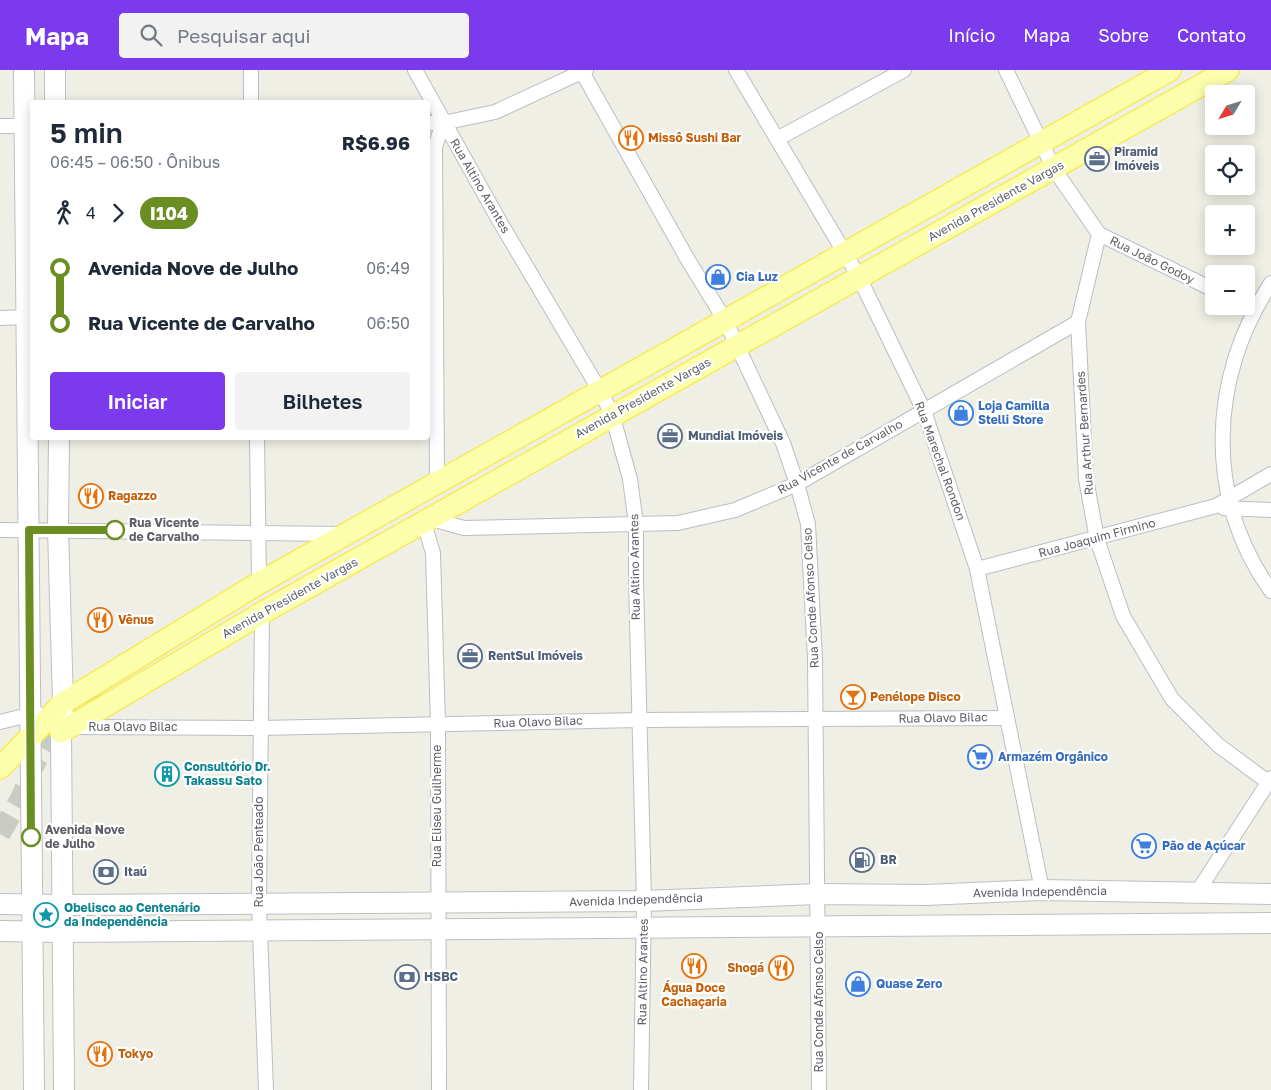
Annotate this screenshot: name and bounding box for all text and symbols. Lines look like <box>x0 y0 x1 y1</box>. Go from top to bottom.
search box <box>119 13 469 58</box>
text: Mapa <box>25 21 89 50</box>
icon: search <box>137 21 165 49</box>
text: Pesquisar aqui <box>177 24 311 47</box>
text: Início <box>948 24 995 46</box>
text: Mapa <box>1023 24 1070 46</box>
text: Sobre <box>1098 24 1149 46</box>
text: Contato <box>1177 24 1246 46</box>
north arrow <box>1205 85 1255 135</box>
map controls <box>1205 85 1255 315</box>
text: 5 min <box>50 116 123 149</box>
restaurant icon: Missô Sushi Bar <box>618 125 644 151</box>
place label: Missô Sushi Bar <box>648 130 741 145</box>
text: R$6.96 <box>342 131 410 154</box>
street label: Rua Altino Arantes <box>447 136 514 236</box>
place label: Piramid Imóveis <box>1114 144 1160 173</box>
button: locate <box>1205 145 1255 195</box>
office icon: Piramid Imóveis <box>1084 146 1110 172</box>
text: 06:45 – 06:50 · Ônibus <box>50 152 220 172</box>
street label: Avenida Presidente Vargas <box>925 157 1066 244</box>
icon: walk <box>50 199 78 227</box>
icon: forward <box>104 199 132 227</box>
text: I104 <box>150 202 188 224</box>
text: 4 <box>86 203 96 223</box>
button: + <box>1205 205 1255 255</box>
street label: Rua João Godoy <box>1107 233 1197 287</box>
text: Avenida Nove de Julho <box>88 256 298 279</box>
text: 06:49 <box>366 258 410 278</box>
shop icon: Cia Luz <box>705 264 731 290</box>
button: − <box>1205 265 1255 315</box>
place label: Cia Luz <box>736 269 778 284</box>
text: Rua Vicente de Carvalho <box>88 311 315 334</box>
text: 06:50 <box>366 313 410 333</box>
street label: Avenida Presidente Vargas <box>572 354 713 441</box>
street label: Rua Arthur Bernardes <box>1073 371 1096 495</box>
button: Iniciar <box>50 372 225 430</box>
button: Bilhetes <box>235 372 410 430</box>
place label: Loja Camilla Stelli Store <box>978 398 1050 427</box>
street label: Rua Marechal Rondon <box>912 399 969 522</box>
shop icon: Loja Camilla Stelli Store <box>948 400 974 426</box>
street label: Rua Vicente de Carvalho <box>775 416 905 497</box>
office icon: Mundial Imóveis <box>657 423 683 449</box>
place label: Mundial Imóveis <box>688 428 784 443</box>
restaurant icon: Ragazzo <box>78 483 104 509</box>
place label: Ragazzo <box>108 488 157 503</box>
street label: Rua Altino Arantes <box>626 514 643 620</box>
place label: Rua Vicente de Carvalho <box>129 515 199 544</box>
street label: Rua Joaquim Firmino <box>1037 515 1157 560</box>
marker: Rua Vicente de Carvalho <box>105 520 125 540</box>
street label: Rua Conde Afonso Celso <box>799 527 822 669</box>
street label: Avenida Presidente Vargas <box>219 554 360 641</box>
restaurant icon: Vênus <box>87 607 113 633</box>
place label: Vênus <box>118 612 154 627</box>
office icon: RentSul Imóveis <box>457 643 483 669</box>
place label: RentSul Imóveis <box>488 648 583 663</box>
bar icon: Penélope Disco <box>840 684 866 710</box>
place label: Penélope Disco <box>870 689 961 704</box>
street label: Rua Olavo Bilac <box>898 709 988 726</box>
street label: Rua Olavo Bilac <box>493 712 583 731</box>
street label: Rua Olavo Bilac <box>88 719 178 734</box>
supermarket icon: Armazém Orgânico <box>967 744 993 770</box>
street label: Rua Eliseu Guilherme <box>429 745 444 867</box>
place label: Armazém Orgânico <box>998 749 1108 764</box>
place label: Consultório Dr. Takassu Sato <box>184 759 271 788</box>
building icon: Consultório Dr. Takassu Sato <box>154 761 180 787</box>
street label: Rua João Penteado <box>251 797 266 907</box>
place label: Avenida Nove de Julho <box>45 822 125 851</box>
marker: Avenida Nove de Julho <box>21 827 41 847</box>
supermarket icon: Pão de Açúcar <box>1131 833 1157 859</box>
place label: Pão de Açúcar <box>1162 838 1246 853</box>
fuel station icon: BR <box>849 847 875 873</box>
place label: BR <box>880 852 897 867</box>
bank icon: Itaú <box>93 859 119 885</box>
place label: Itaú <box>124 864 147 879</box>
street label: Avenida Independência <box>973 883 1107 900</box>
street label: Avenida Independência <box>569 890 703 909</box>
place label: Obelisco ao Centenário da Independência <box>64 900 200 929</box>
place icon: Obelisco ao Centenário da Independência <box>33 902 59 928</box>
street label: Rua Altino Arantes <box>634 919 651 1025</box>
street label: Rua Conde Afonso Celso <box>811 932 826 1072</box>
restaurant icon: Água Doce Cachaçaria <box>681 953 707 979</box>
restaurant icon: Shogá <box>768 955 794 981</box>
place label: Shogá <box>727 960 764 975</box>
bank icon: HSBC <box>394 964 420 990</box>
place label: HSBC <box>424 969 459 984</box>
shop icon: Quase Zero <box>845 971 871 997</box>
place label: Quase Zero <box>876 976 942 991</box>
place label: Água Doce Cachaçaria <box>661 980 727 1009</box>
restaurant icon: Tokyo <box>87 1041 113 1067</box>
place label: Tokyo <box>118 1046 153 1061</box>

